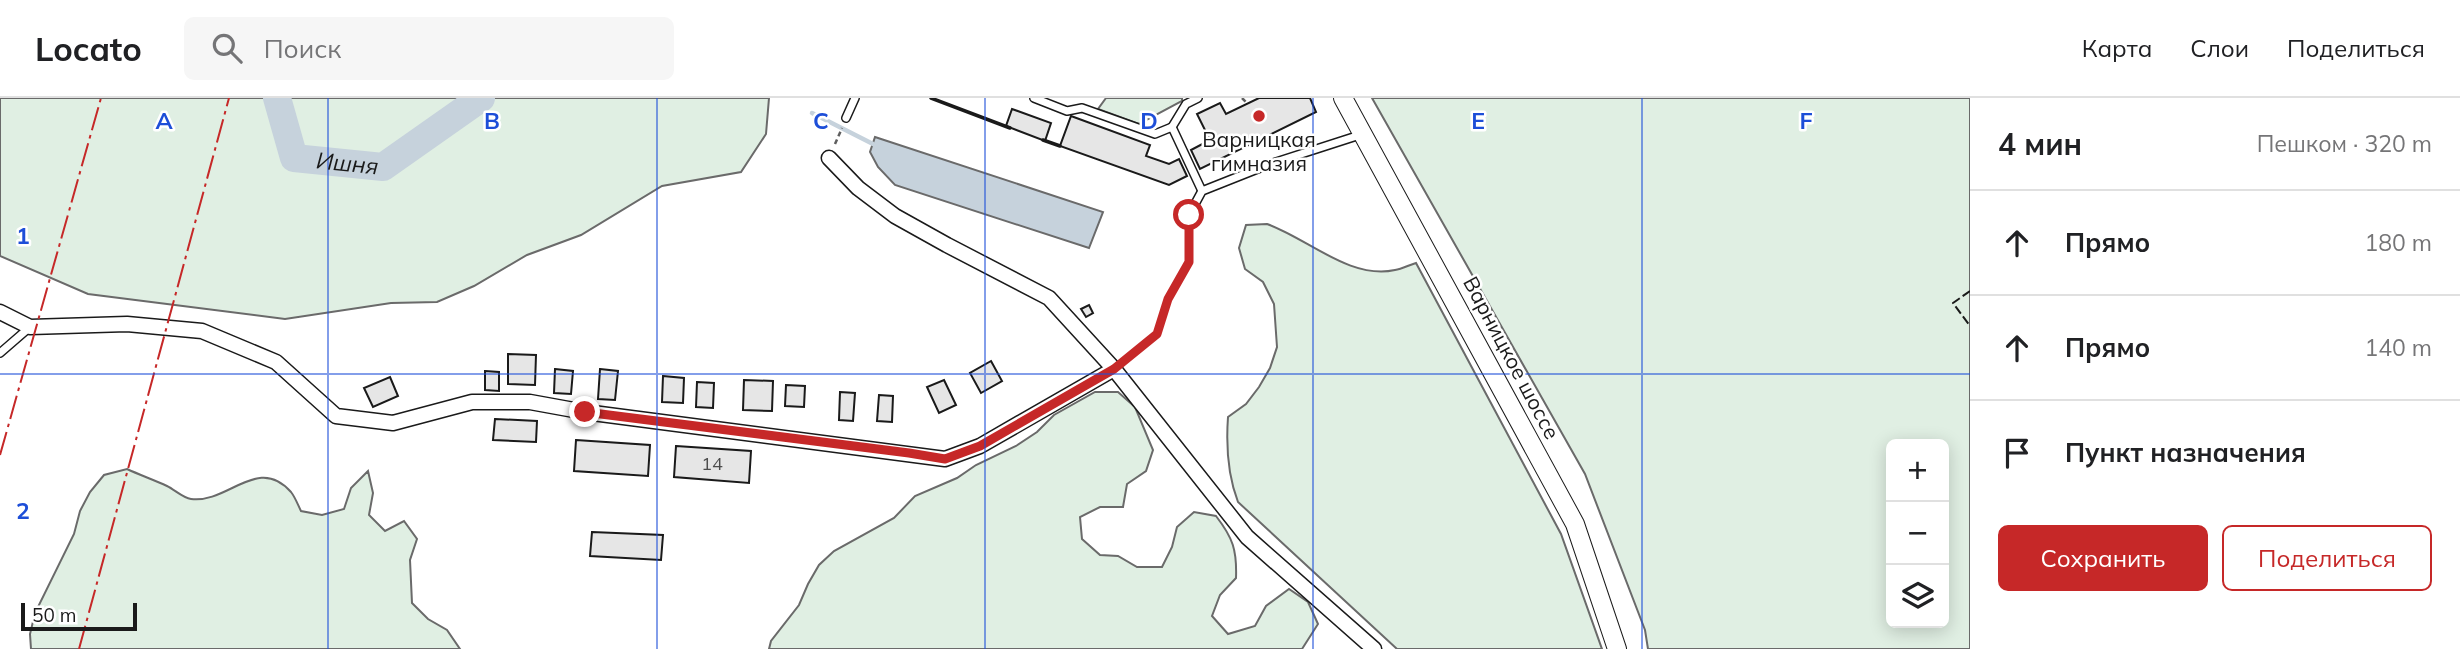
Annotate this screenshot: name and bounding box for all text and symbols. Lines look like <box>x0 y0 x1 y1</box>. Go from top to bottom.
search box <box>184 17 674 80</box>
text: Locato <box>35 28 142 69</box>
icon: search <box>208 29 246 67</box>
text: Поиск <box>264 32 341 65</box>
text: Карта <box>2082 33 2152 63</box>
text: Слои <box>2190 33 2249 63</box>
text: Поделиться <box>2287 33 2425 63</box>
text: A <box>155 106 173 135</box>
text: B <box>484 106 500 135</box>
text: C <box>813 106 829 135</box>
text: D <box>1140 106 1158 135</box>
text: E <box>1471 106 1485 135</box>
text: F <box>1799 106 1813 135</box>
marker: Варницкая гимназия <box>1251 108 1267 124</box>
text: 4 мин <box>1998 125 2082 163</box>
place label: Варницкая гимназия <box>1202 126 1316 176</box>
text: Пешком · 320 m <box>2257 129 2432 158</box>
water label: Ишня <box>315 145 380 180</box>
route start <box>1173 199 1204 230</box>
text: 1 <box>16 221 30 250</box>
icon: ahead <box>1998 224 2036 262</box>
text: Прямо <box>2065 226 2150 259</box>
text: 180 m <box>2364 228 2432 257</box>
street label: Варницкое шоссе <box>1458 272 1566 443</box>
icon: ahead <box>1998 329 2036 367</box>
text: Прямо <box>2065 331 2150 364</box>
text: 140 m <box>2364 333 2432 362</box>
route end <box>569 396 600 427</box>
icon: arrive <box>1998 434 2036 472</box>
text: Пункт назначения <box>2065 436 2306 469</box>
map controls <box>1886 439 1949 628</box>
button: + <box>1886 439 1949 502</box>
house number: 14 <box>701 452 723 475</box>
text: 2 <box>16 496 30 525</box>
button: − <box>1886 502 1949 565</box>
button: Сохранить <box>1998 525 2208 591</box>
button: Поделиться <box>2222 525 2432 591</box>
button: layers <box>1886 565 1949 628</box>
scale bar <box>21 600 136 632</box>
text: 50 m <box>32 603 76 627</box>

